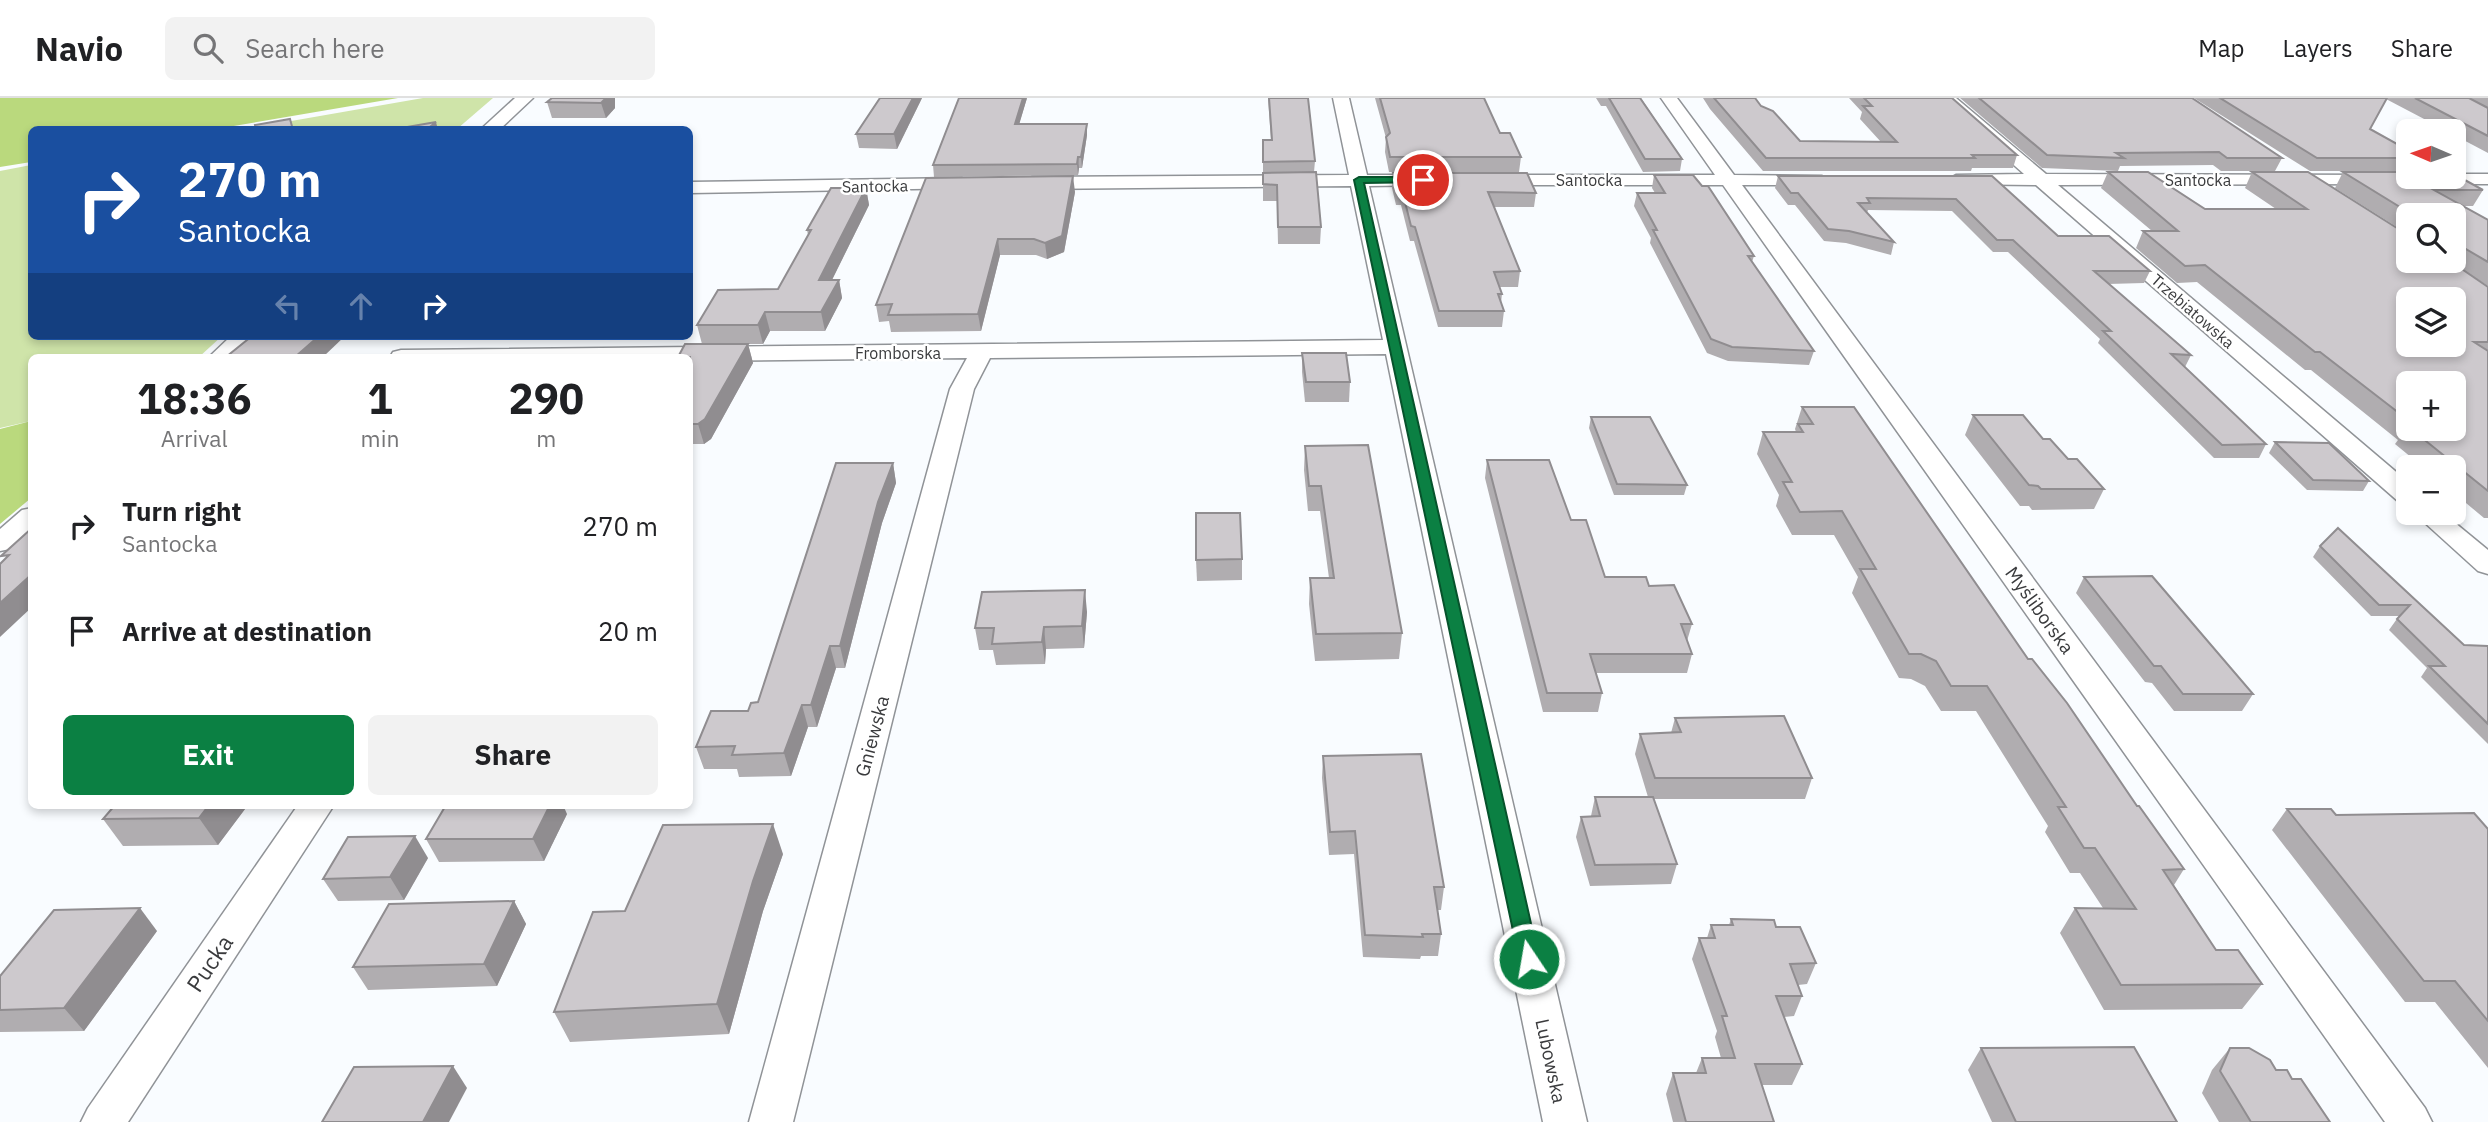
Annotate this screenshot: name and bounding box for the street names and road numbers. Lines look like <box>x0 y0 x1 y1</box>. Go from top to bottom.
street label: Santocka <box>1556 170 1623 190</box>
street label: Santocka <box>2165 170 2232 190</box>
street label: Santocka <box>842 175 909 197</box>
street label: Trzebiatowska <box>2147 269 2239 353</box>
street label: Fromborska <box>855 343 942 363</box>
street label: Myśliborska <box>2000 562 2080 658</box>
street label: Gniewska <box>850 693 894 779</box>
street label: Pucka <box>179 929 239 997</box>
street label: Lubowska <box>1530 1017 1572 1105</box>

